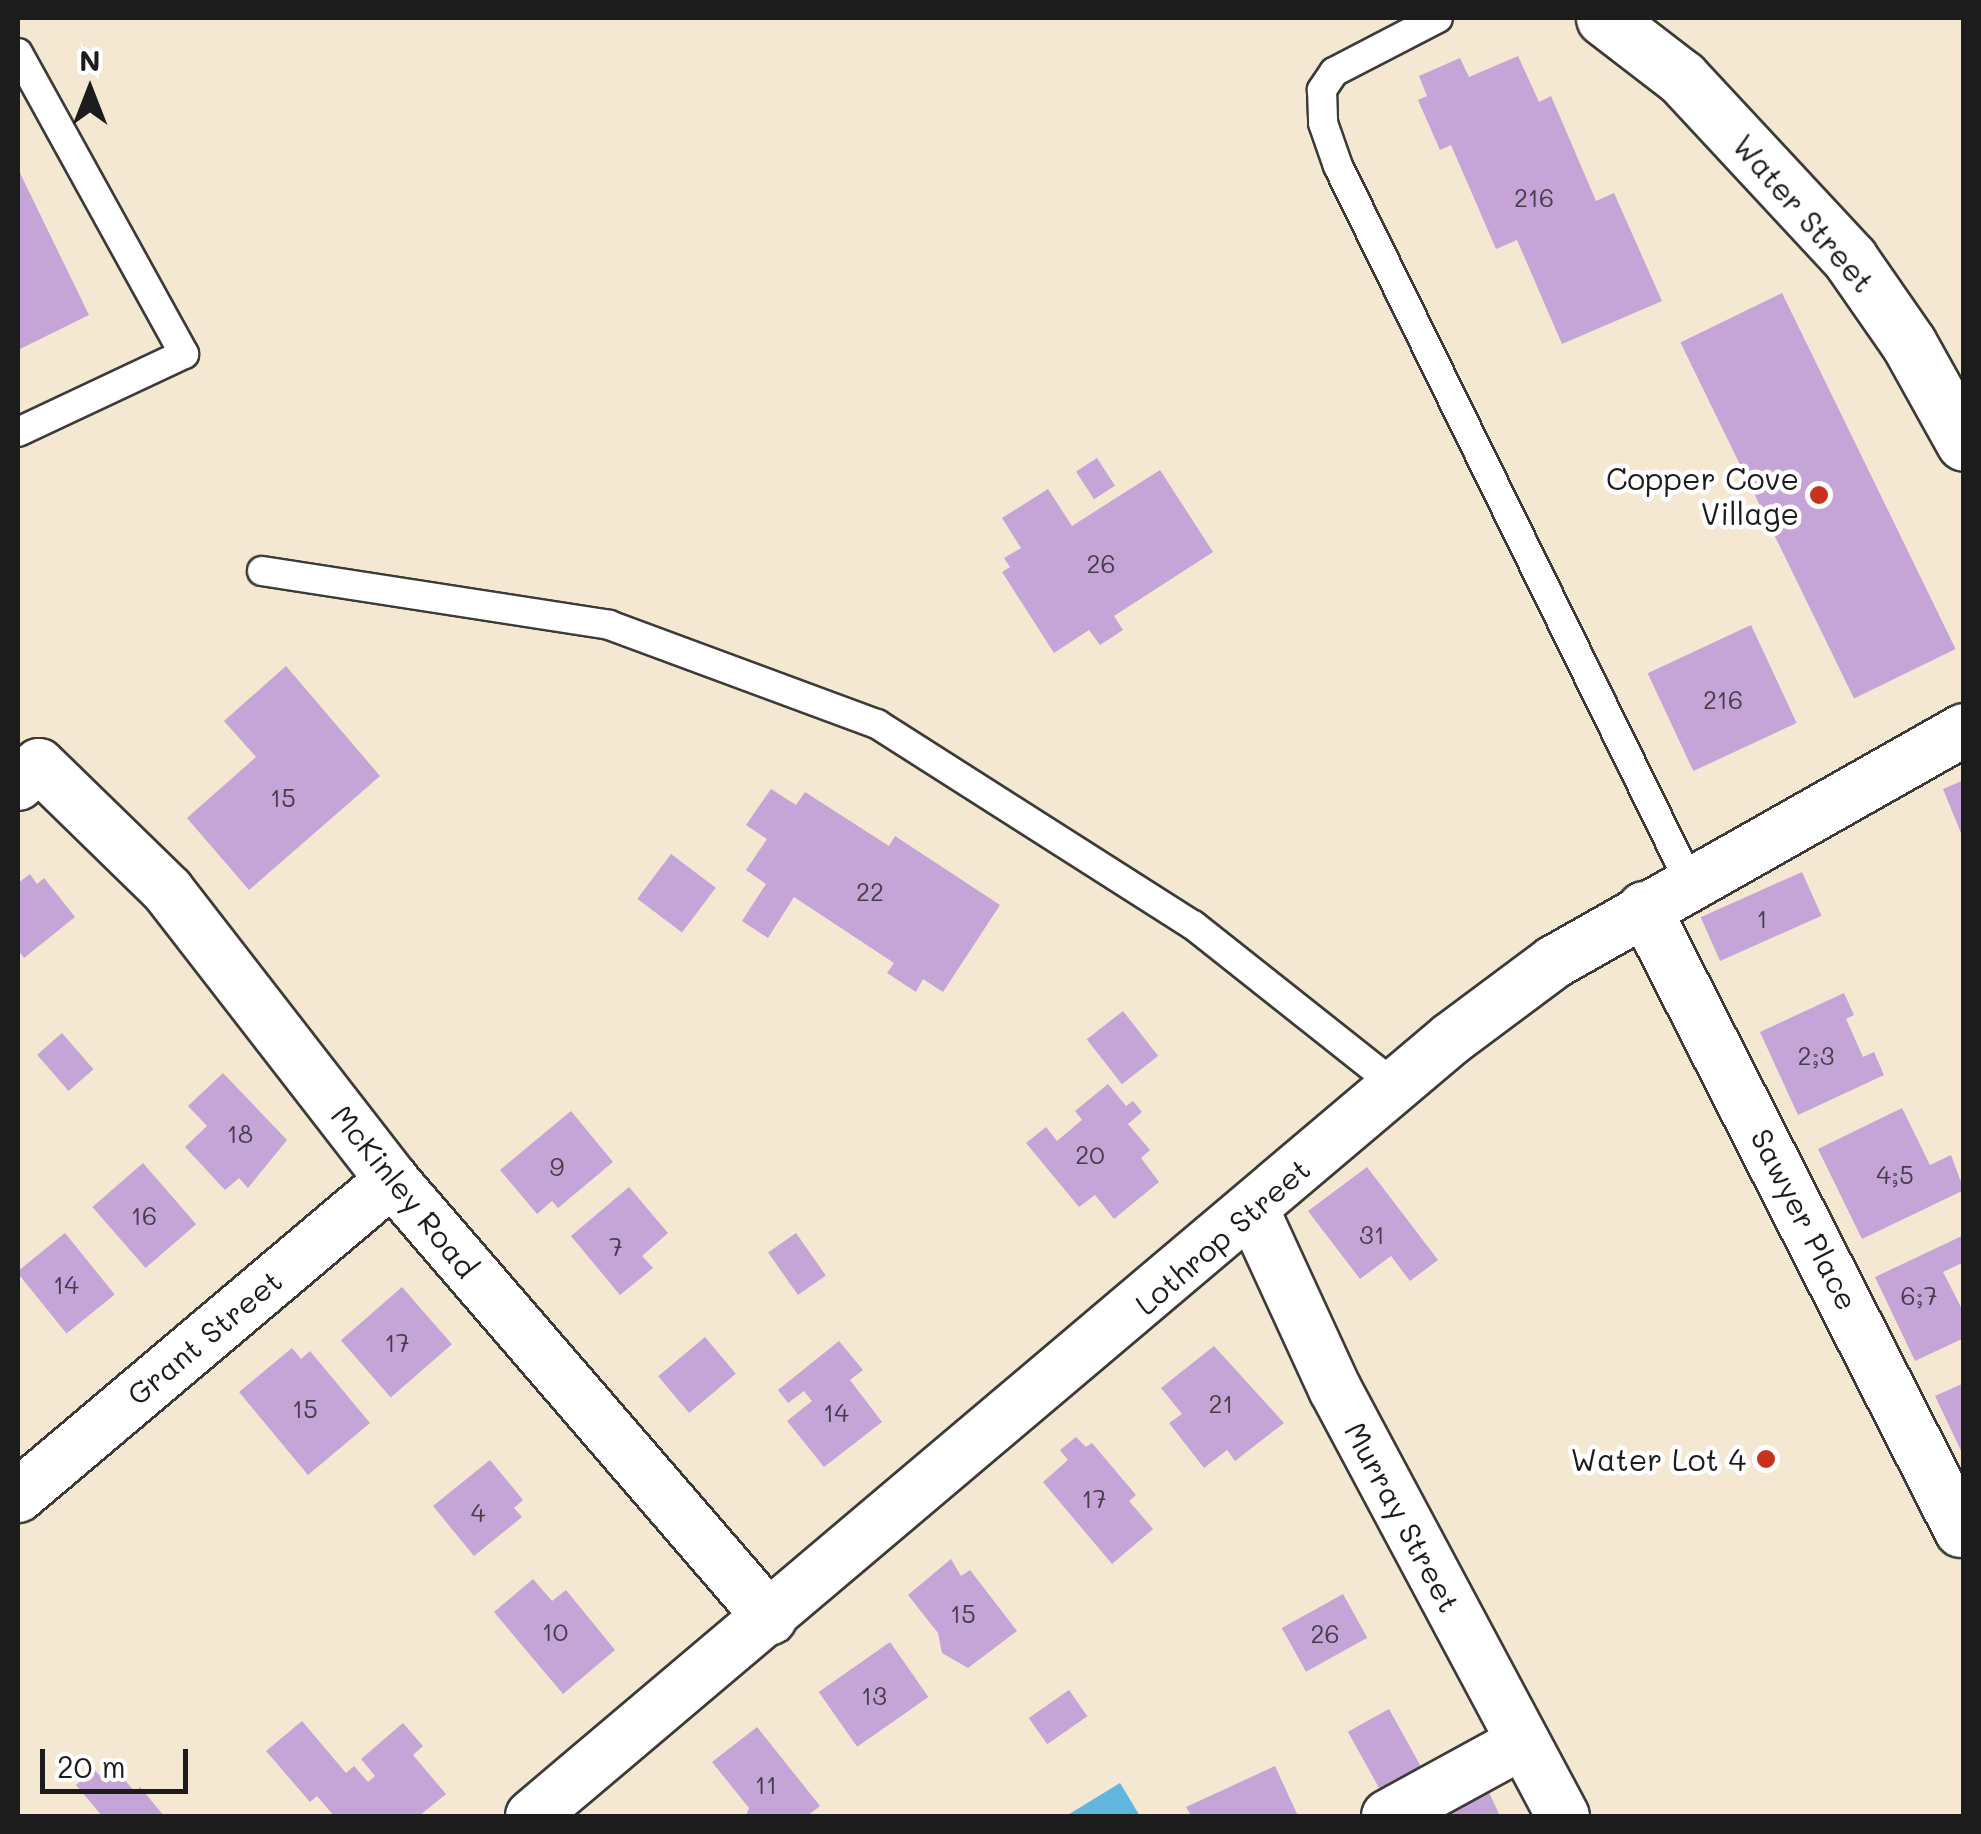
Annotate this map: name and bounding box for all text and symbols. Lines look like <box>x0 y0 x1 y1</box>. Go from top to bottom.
north arrow <box>40 40 140 140</box>
text: N <box>79 42 101 78</box>
street label: Water Street <box>1726 127 1882 299</box>
house number: 216 <box>1514 182 1554 212</box>
place label: Copper Cove Village <box>1606 460 1799 530</box>
marker: Copper Cove Village <box>1808 484 1830 506</box>
house number: 26 <box>1086 548 1116 578</box>
house number: 216 <box>1703 684 1743 714</box>
house number: 15 <box>270 782 296 812</box>
house number: 22 <box>856 876 884 906</box>
house number: 1 <box>1756 903 1768 933</box>
house number: 2;3 <box>1798 1040 1834 1070</box>
street label: McKinley Road <box>324 1097 486 1285</box>
house number: 18 <box>227 1118 253 1148</box>
street label: Sawyer Place <box>1744 1122 1866 1316</box>
house number: 20 <box>1075 1139 1105 1169</box>
street label: Lothrop Street <box>1127 1150 1317 1322</box>
house number: 9 <box>550 1151 564 1181</box>
house number: 4;5 <box>1876 1159 1914 1189</box>
house number: 16 <box>131 1200 157 1230</box>
house number: 31 <box>1359 1219 1385 1249</box>
house number: 7 <box>609 1231 623 1261</box>
street label: Grant Street <box>119 1262 289 1412</box>
house number: 14 <box>53 1269 79 1299</box>
house number: 6;7 <box>1900 1280 1938 1310</box>
house number: 17 <box>384 1327 410 1357</box>
house number: 21 <box>1208 1388 1234 1418</box>
house number: 15 <box>292 1393 318 1423</box>
house number: 14 <box>823 1397 849 1427</box>
street label: Murray Street <box>1338 1416 1468 1618</box>
place label: Water Lot 4 <box>1571 1441 1746 1477</box>
marker: Water Lot 4 <box>1755 1448 1777 1470</box>
house number: 17 <box>1081 1483 1107 1513</box>
house number: 4 <box>471 1497 485 1527</box>
house number: 15 <box>950 1598 976 1628</box>
house number: 10 <box>542 1616 568 1646</box>
house number: 26 <box>1310 1618 1340 1648</box>
house number: 13 <box>861 1680 887 1710</box>
scale bar <box>45 1729 192 1791</box>
text: 20 m <box>57 1746 126 1786</box>
house number: 11 <box>755 1769 777 1799</box>

